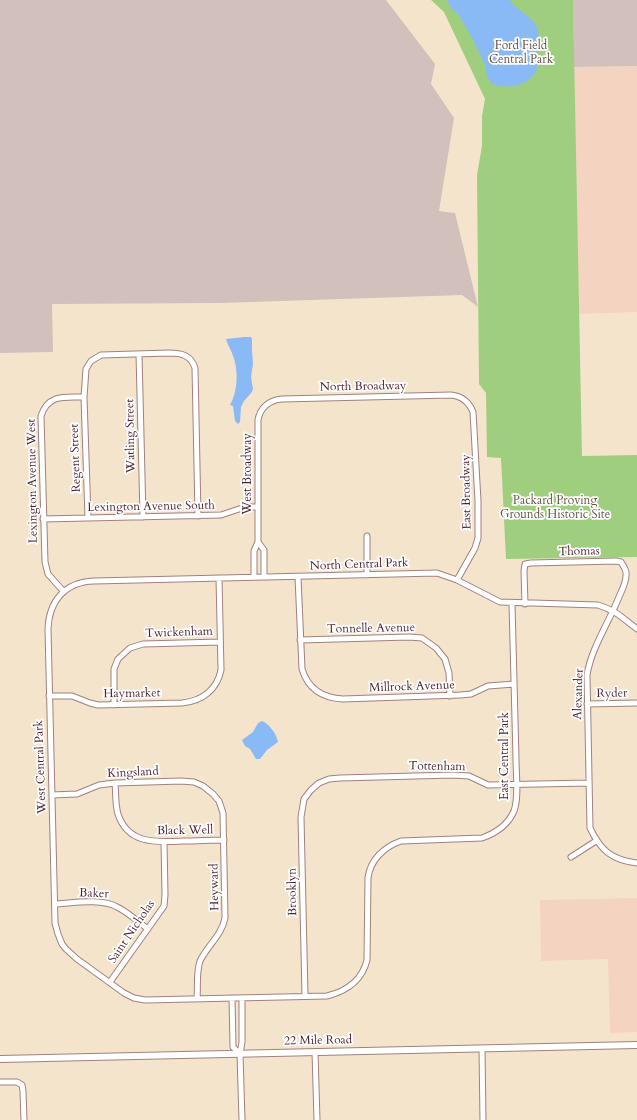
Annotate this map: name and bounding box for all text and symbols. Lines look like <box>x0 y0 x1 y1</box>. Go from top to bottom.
park label: Ford Field Central Park <box>489 39 553 67</box>
street label: North Broadway <box>320 379 406 395</box>
street label: Watling Street <box>123 399 139 473</box>
street label: Lexington Avenue West <box>25 419 41 543</box>
street label: Regent Street <box>68 423 84 493</box>
street label: West Broadway <box>241 433 255 515</box>
street label: East Broadway <box>459 454 475 530</box>
park label: Packard Proving Grounds Historic Site <box>500 494 610 522</box>
street label: Lexington Avenue South <box>87 499 215 515</box>
street label: Thomas <box>558 544 600 560</box>
street label: North Central Park <box>309 556 409 574</box>
street label: Tonnelle Avenue <box>327 621 415 637</box>
street label: Twickenham <box>145 625 213 641</box>
street label: Alexander <box>571 668 587 720</box>
street label: Millrock Avenue <box>369 678 455 696</box>
street label: Haymarket <box>103 686 161 702</box>
street label: Ryder <box>596 687 628 701</box>
street label: East Central Park <box>498 712 512 800</box>
street label: West Central Park <box>32 720 50 814</box>
street label: Tottenham <box>408 759 466 775</box>
street label: Kingsland <box>107 764 159 782</box>
street label: Black Well <box>157 823 213 839</box>
street label: Heyward <box>207 863 223 911</box>
street label: Brooklyn <box>285 868 301 916</box>
street label: Baker <box>79 886 109 902</box>
street label: Saint Nicholas <box>106 898 158 966</box>
street label: 22 Mile Road <box>284 1033 352 1049</box>

